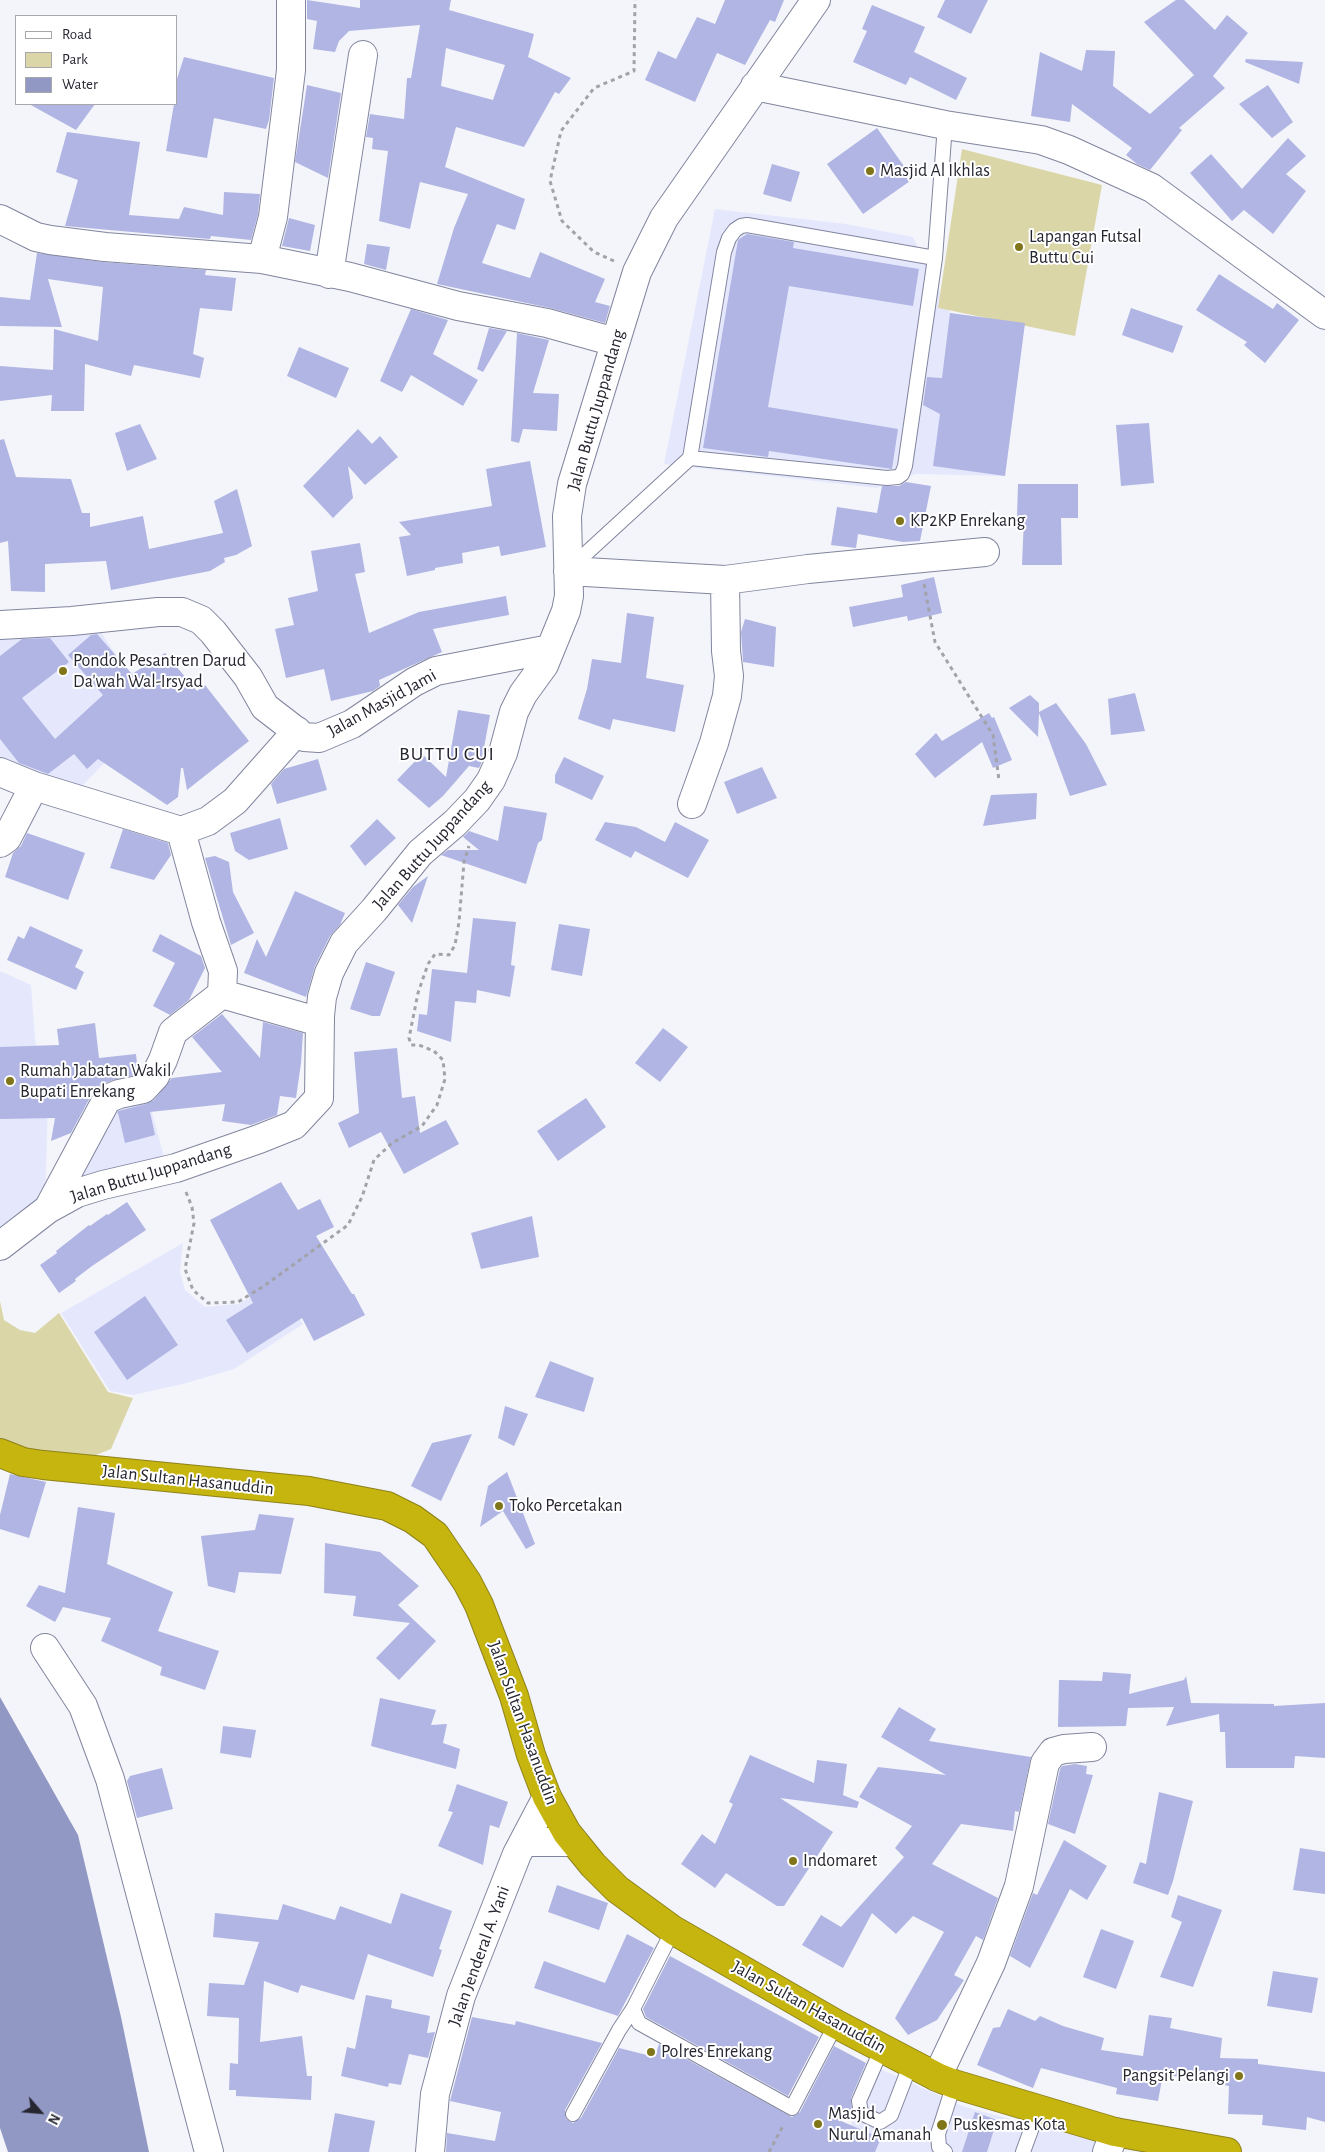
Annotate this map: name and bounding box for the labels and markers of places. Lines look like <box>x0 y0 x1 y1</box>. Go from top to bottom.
place label: Masjid Al Ikhlas <box>880 160 990 182</box>
marker: Masjid Al Ikhlas <box>864 165 876 177</box>
place label: Lapangan Futsal Buttu Cui <box>1029 226 1142 268</box>
marker: Lapangan Futsal Buttu Cui <box>1013 241 1025 253</box>
place label: KP2KP Enrekang <box>910 510 1025 532</box>
marker: KP2KP Enrekang <box>894 515 906 527</box>
place label: Pondok Pesantren Darud Da'wah Wal-Irsyad <box>73 650 246 692</box>
marker: Pondok Pesantren Darud Da'wah Wal-Irsyad <box>57 665 69 677</box>
place label: Rumah Jabatan Wakil Bupati Enrekang <box>20 1060 171 1102</box>
marker: Rumah Jabatan Wakil Bupati Enrekang <box>4 1075 16 1087</box>
place label: Toko Percetakan <box>509 1495 622 1517</box>
marker: Toko Percetakan <box>493 1500 505 1512</box>
place label: Indomaret <box>803 1850 877 1872</box>
marker: Indomaret <box>787 1855 799 1867</box>
place label: Polres Enrekang <box>661 2041 772 2063</box>
marker: Polres Enrekang <box>645 2046 657 2058</box>
place label: Pangsit Pelangi <box>1122 2065 1229 2087</box>
marker: Pangsit Pelangi <box>1233 2070 1245 2082</box>
place label: Masjid Nurul Amanah <box>828 2103 931 2146</box>
place label: Puskesmas Kota <box>953 2114 1065 2136</box>
marker: Masjid Nurul Amanah <box>812 2118 824 2130</box>
marker: Puskesmas Kota <box>935 2118 949 2132</box>

